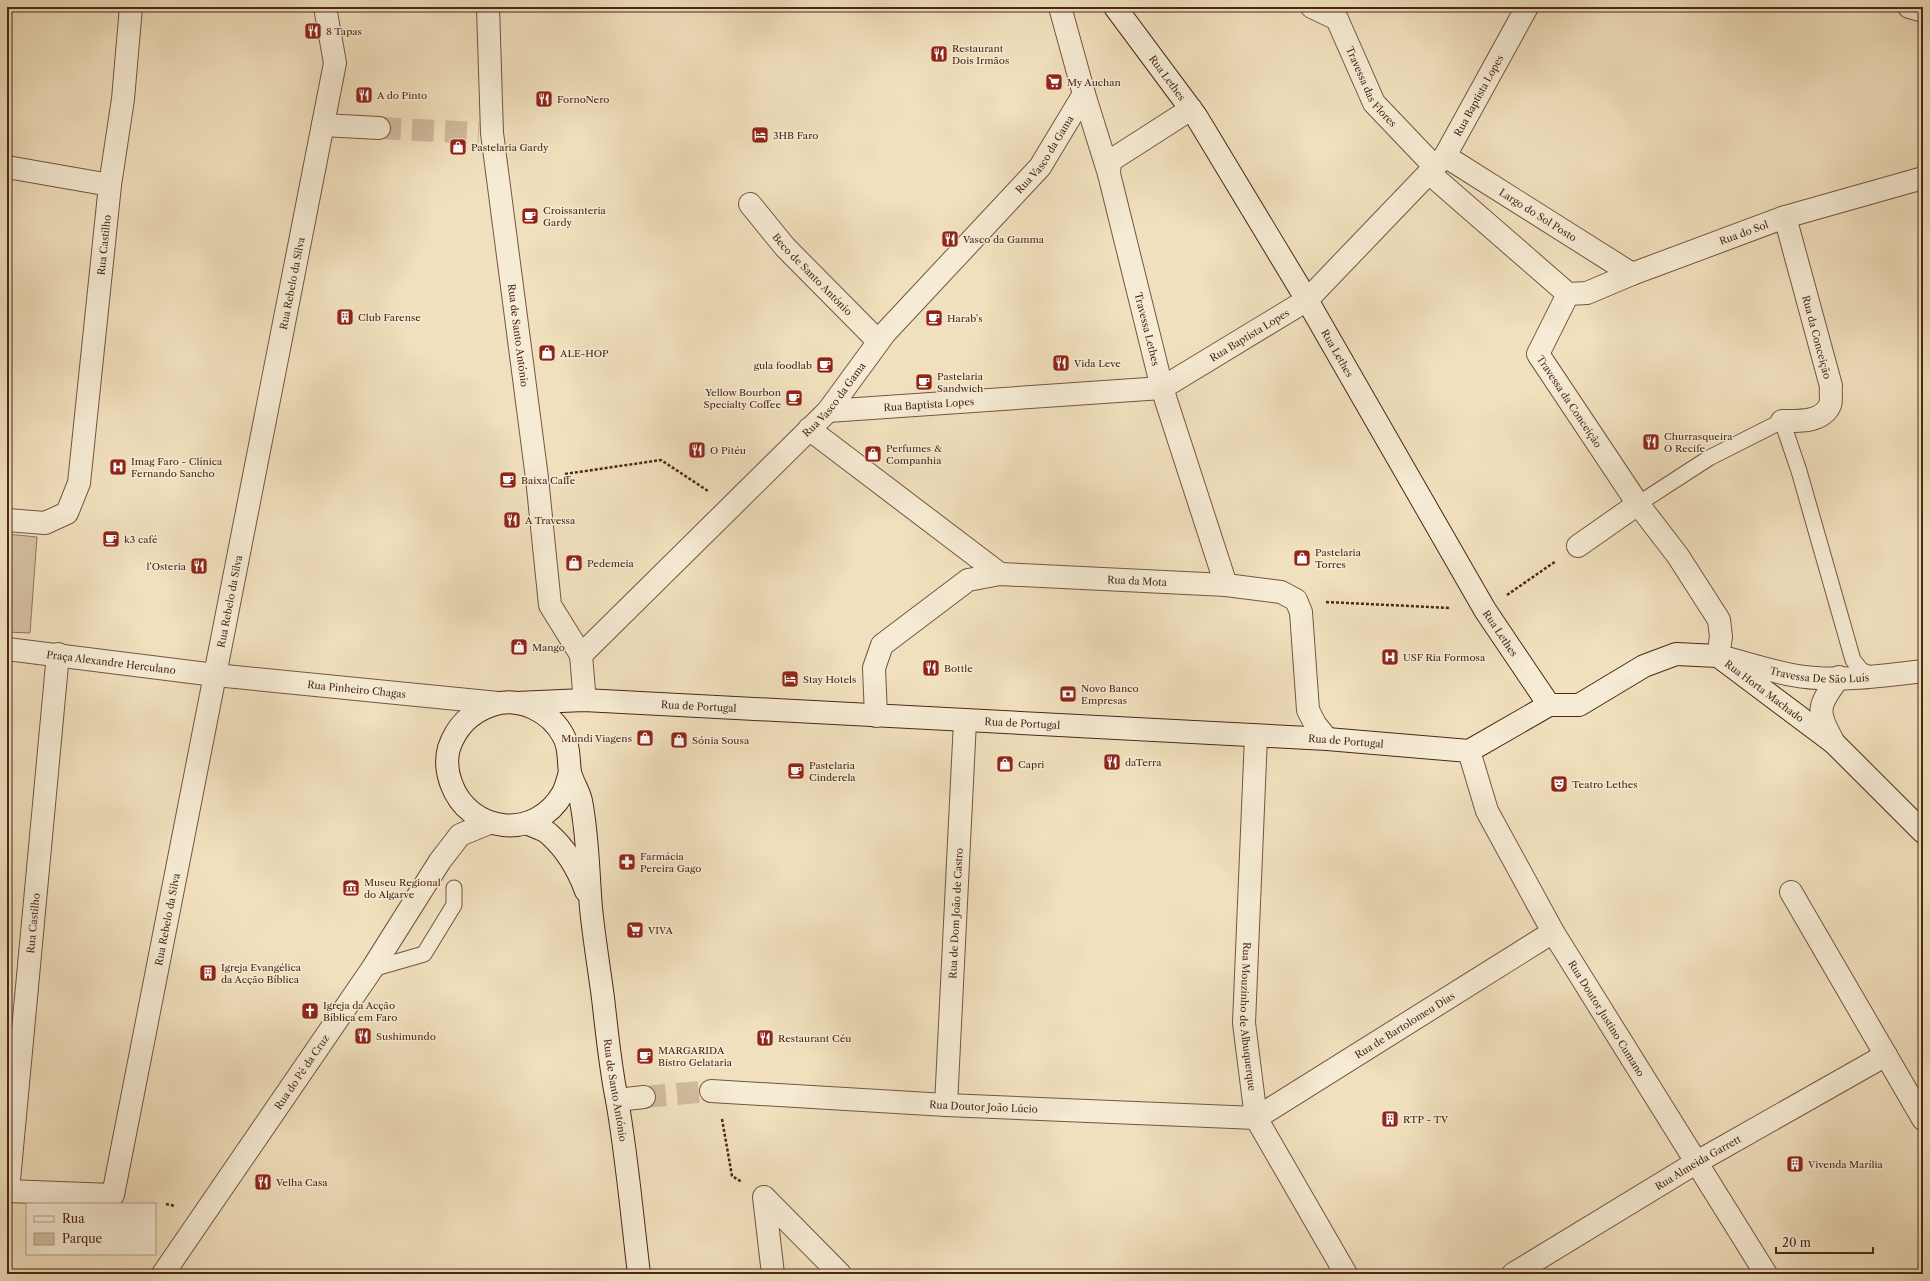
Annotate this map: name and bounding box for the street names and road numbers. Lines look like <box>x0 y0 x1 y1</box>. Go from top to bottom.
street label: Travessa das Flores <box>1343 45 1399 130</box>
street label: Rua Lethes <box>1146 53 1188 103</box>
street label: Rua Baptista Lopes <box>1451 53 1506 139</box>
street label: Rua Vasco da Gama <box>1013 112 1077 196</box>
street label: Largo do Sol Posto <box>1497 186 1579 244</box>
street label: Rua Castilho <box>95 214 114 276</box>
street label: Rua do Sol <box>1717 218 1770 248</box>
street label: Beco de Santo António <box>769 231 855 318</box>
street label: Rua Rebelo da Silva <box>277 236 308 331</box>
street label: Rua de Santo António <box>505 283 531 388</box>
street label: Travessa Lethes <box>1132 291 1162 367</box>
street label: Rua da Conceição <box>1799 294 1834 380</box>
street label: Rua Baptista Lopes <box>1207 306 1292 365</box>
street label: Rua Lethes <box>1318 327 1356 380</box>
street label: Travessa da Conceição <box>1534 353 1605 450</box>
street label: Rua Vasco da Gama <box>800 359 869 440</box>
street label: Rua Baptista Lopes <box>883 395 975 414</box>
street label: Rua Rebelo da Silva <box>214 553 245 649</box>
street label: Rua da Mota <box>1107 573 1168 589</box>
street label: Rua Lethes <box>1480 608 1520 659</box>
street label: Praça Alexandre Herculano <box>46 648 177 677</box>
street label: Rua Horta Machado <box>1722 657 1806 725</box>
street label: Travessa De São Luís <box>1768 664 1870 686</box>
street label: Rua Pinheiro Chagas <box>307 678 407 701</box>
street label: Rua de Portugal <box>661 698 737 715</box>
street label: Rua de Portugal <box>984 715 1060 732</box>
street label: Rua de Portugal <box>1308 732 1384 751</box>
street label: Rua de Dom João de Castro <box>946 848 966 979</box>
street label: Rua Rebelo da Silva <box>152 871 183 967</box>
street label: Rua Castilho <box>24 892 43 954</box>
street label: Rua Mouzinho de Albuquerque <box>1237 942 1259 1092</box>
street label: Rua Doutor Justino Cumano <box>1565 958 1647 1079</box>
street label: Rua de Bartolomeu Dias <box>1352 989 1457 1062</box>
street label: Rua do Pé da Cruz <box>272 1032 332 1112</box>
street label: Rua de Santo António <box>601 1038 629 1143</box>
street label: Rua Doutor João Lúcio <box>929 1098 1038 1116</box>
street label: Rua Almeida Garrett <box>1653 1132 1744 1193</box>

